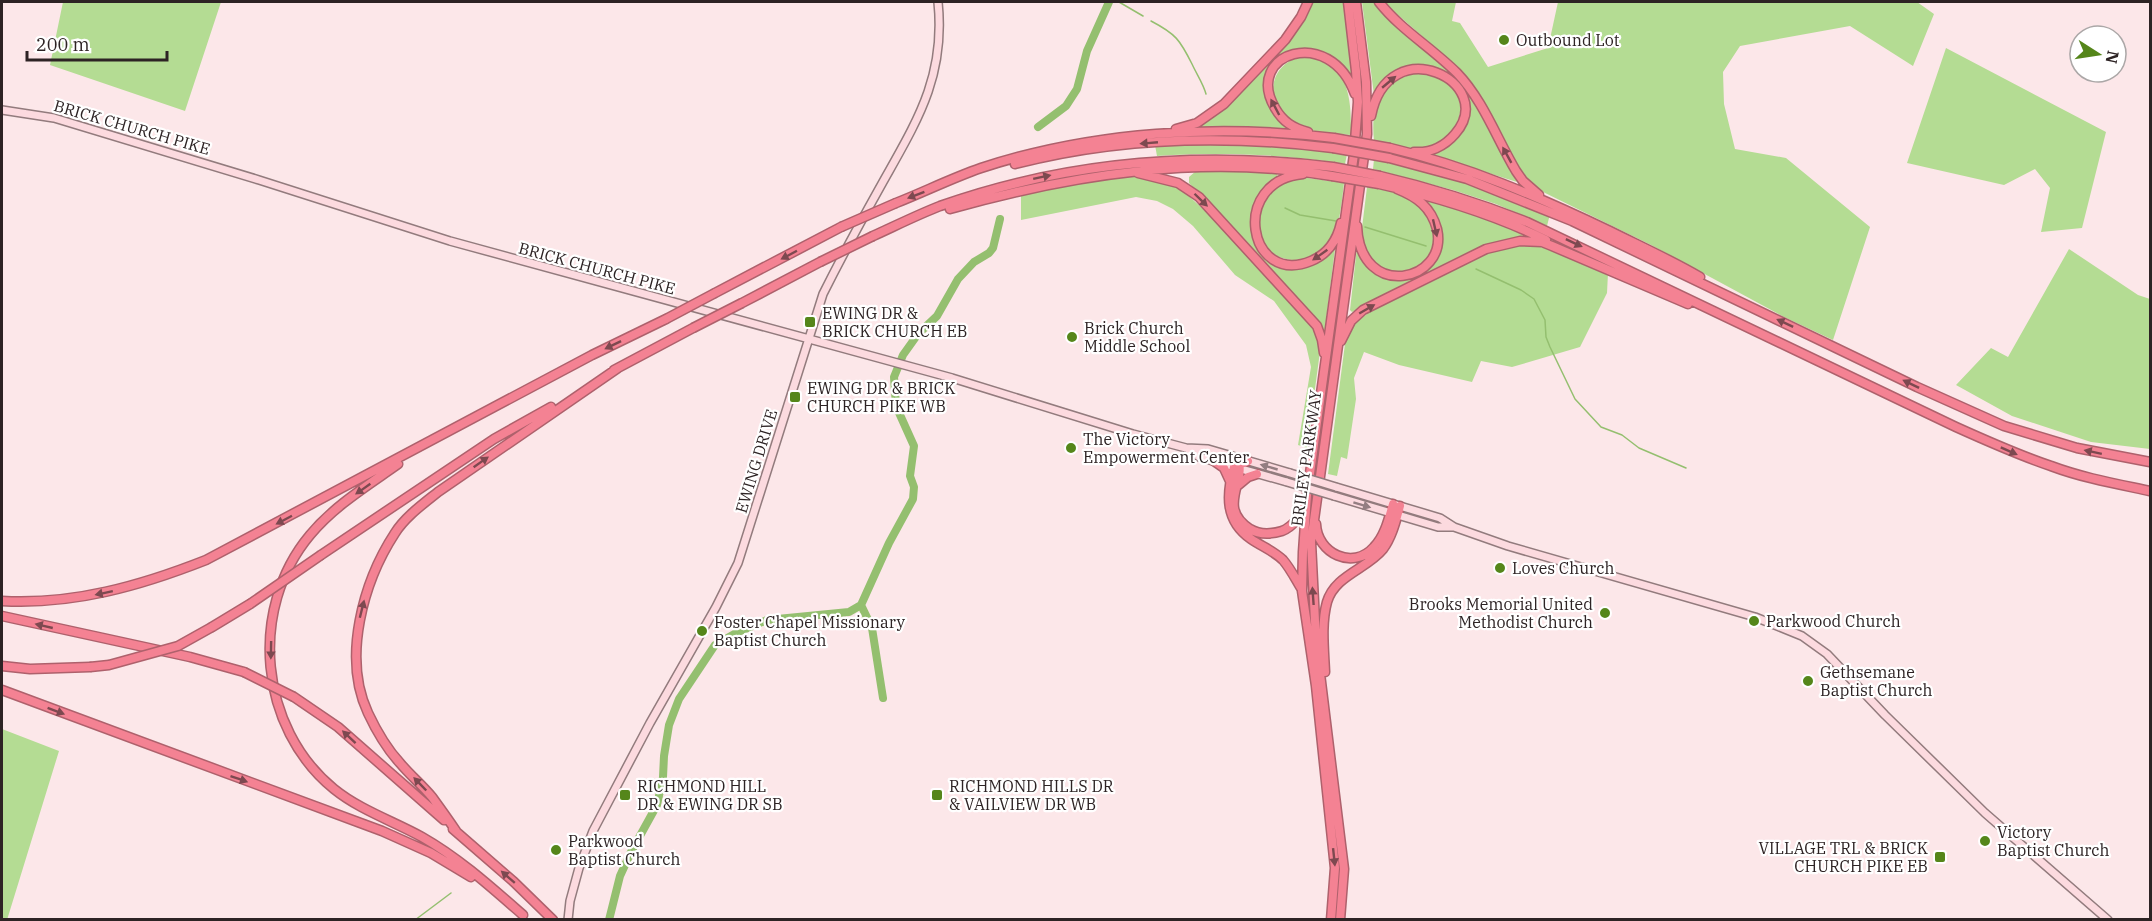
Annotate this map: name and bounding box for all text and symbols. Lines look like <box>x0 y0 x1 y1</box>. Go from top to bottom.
scale bar <box>27 24 166 62</box>
north arrow <box>2068 24 2128 84</box>
place label: Outbound Lot <box>1516 30 1620 50</box>
text: 200 m <box>36 33 90 56</box>
marker: Outbound Lot <box>1497 33 1511 47</box>
text: N <box>2102 49 2124 65</box>
one-way arrow <box>1381 76 1397 89</box>
street label: BRICK CHURCH PIKE <box>52 95 212 159</box>
one-way arrow <box>1270 98 1280 115</box>
one-way arrow <box>1140 138 1159 148</box>
one-way arrow <box>1502 146 1512 163</box>
one-way arrow <box>1033 172 1052 181</box>
one-way arrow <box>907 191 925 200</box>
one-way arrow <box>1194 193 1208 207</box>
one-way arrow <box>1431 219 1440 238</box>
street label: BRICK CHURCH PIKE <box>516 237 678 299</box>
one-way arrow <box>1565 239 1583 249</box>
one-way arrow <box>780 249 798 259</box>
one-way arrow <box>1312 249 1328 261</box>
place label: EWING DR & BRICK CHURCH EB <box>822 303 967 341</box>
one-way arrow <box>1359 303 1375 314</box>
marker: EWING DR & BRICK CHURCH EB <box>803 315 817 329</box>
place label: Brick Church Middle School <box>1084 318 1190 356</box>
one-way arrow <box>1776 318 1793 327</box>
marker: Brick Church Middle School <box>1065 330 1079 344</box>
one-way arrow <box>604 339 622 349</box>
place label: EWING DR & BRICK CHURCH PIKE WB <box>807 378 956 416</box>
one-way arrow <box>1902 379 1920 389</box>
street label: BRILEY PARKWAY <box>1287 388 1325 528</box>
marker: EWING DR & BRICK CHURCH PIKE WB <box>788 390 802 404</box>
street label: EWING DRIVE <box>731 407 781 515</box>
place label: The Victory Empowerment Center <box>1083 429 1249 467</box>
marker: The Victory Empowerment Center <box>1064 441 1078 455</box>
one-way arrow <box>2001 446 2018 455</box>
one-way arrow <box>2083 447 2102 456</box>
one-way arrow <box>473 457 489 468</box>
one-way arrow <box>1260 462 1278 471</box>
one-way arrow <box>356 483 372 495</box>
one-way arrow <box>1353 501 1371 510</box>
one-way arrow <box>275 515 292 525</box>
place label: Loves Church <box>1512 558 1614 578</box>
marker: Loves Church <box>1493 561 1507 575</box>
one-way arrow <box>1308 587 1318 606</box>
one-way arrow <box>95 588 113 598</box>
place label: Brooks Memorial United Methodist Church <box>1409 594 1593 632</box>
one-way arrow <box>357 600 367 618</box>
marker: Brooks Memorial United Methodist Church <box>1598 606 1612 620</box>
place label: Parkwood Church <box>1766 611 1901 631</box>
place label: Foster Chapel Missionary Baptist Church <box>714 612 905 650</box>
marker: Parkwood Church <box>1747 614 1761 628</box>
one-way arrow <box>35 620 53 630</box>
marker: Foster Chapel Missionary Baptist Church <box>695 624 709 638</box>
one-way arrow <box>266 641 276 660</box>
place label: Gethsemane Baptist Church <box>1820 662 1933 700</box>
marker: Gethsemane Baptist Church <box>1801 674 1815 688</box>
one-way arrow <box>47 706 65 716</box>
one-way arrow <box>341 730 356 744</box>
one-way arrow <box>230 774 248 784</box>
place label: RICHMOND HILL DR & EWING DR SB <box>637 776 783 814</box>
place label: RICHMOND HILLS DR & VAILVIEW DR WB <box>949 776 1114 814</box>
one-way arrow <box>413 777 427 792</box>
marker: RICHMOND HILL DR & EWING DR SB <box>618 788 632 802</box>
marker: RICHMOND HILLS DR & VAILVIEW DR WB <box>930 788 944 802</box>
place label: Victory Baptist Church <box>1997 822 2110 860</box>
place label: Parkwood Baptist Church <box>568 831 681 869</box>
marker: Victory Baptist Church <box>1978 834 1992 848</box>
place label: VILLAGE TRL & BRICK CHURCH PIKE EB <box>1758 838 1928 876</box>
marker: Parkwood Baptist Church <box>549 843 563 857</box>
one-way arrow <box>1329 848 1339 867</box>
marker: VILLAGE TRL & BRICK CHURCH PIKE EB <box>1933 850 1947 864</box>
one-way arrow <box>501 870 516 884</box>

